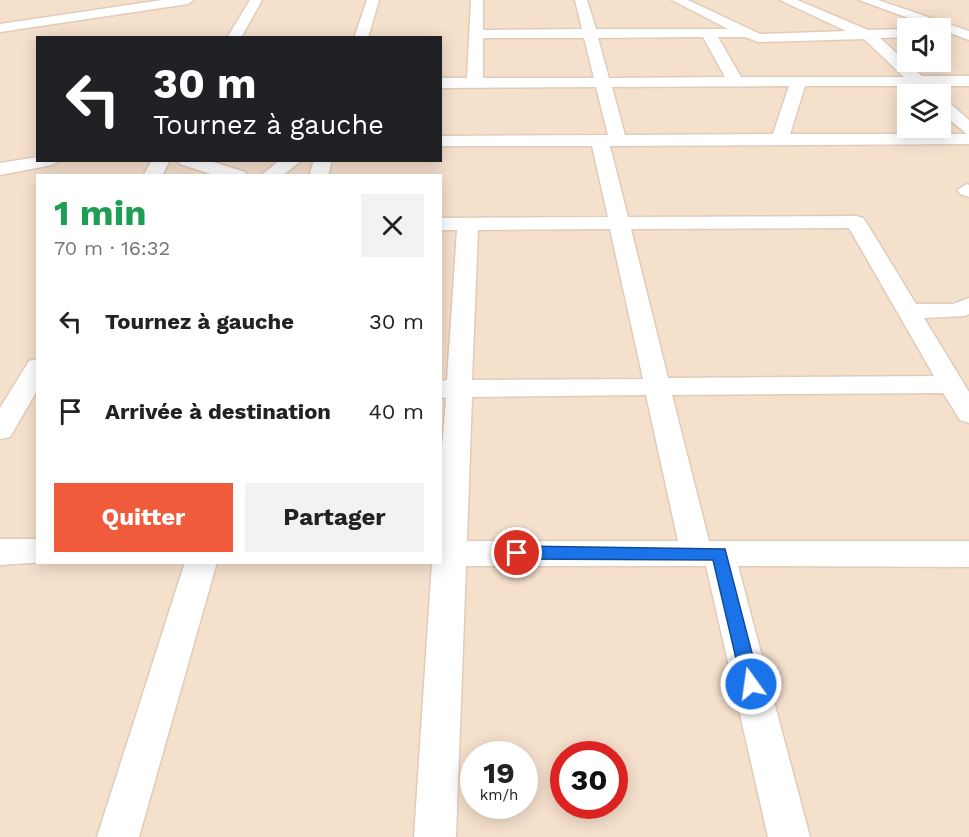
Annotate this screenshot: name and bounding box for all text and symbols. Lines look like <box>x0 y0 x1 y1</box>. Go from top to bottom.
map controls <box>897 18 951 138</box>
button: sound <box>897 18 951 72</box>
text: 30 m <box>153 59 257 108</box>
icon: left <box>54 60 132 138</box>
button: layers <box>897 84 951 138</box>
text: Tournez à gauche <box>153 109 384 141</box>
text: 1 min <box>54 192 146 234</box>
button: close <box>361 194 424 257</box>
text: 70 m · 16:32 <box>54 236 170 260</box>
icon: left <box>54 305 87 338</box>
text: Tournez à gauche <box>105 309 294 334</box>
text: 30 m <box>369 309 424 334</box>
icon: arrive <box>54 395 87 428</box>
text: Arrivée à destination <box>105 399 331 424</box>
text: 40 m <box>368 399 424 424</box>
button: Quitter <box>54 483 233 552</box>
button: Partager <box>245 483 424 552</box>
pin <box>491 527 542 578</box>
icon: arrive <box>500 536 533 569</box>
position arrow <box>719 652 783 716</box>
speed limit sign: 30 <box>550 741 628 819</box>
text: 19 <box>483 755 515 790</box>
text: km/h <box>480 786 518 804</box>

